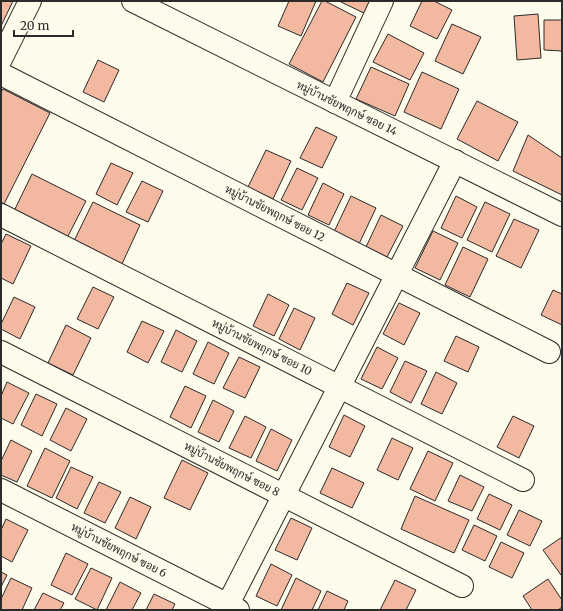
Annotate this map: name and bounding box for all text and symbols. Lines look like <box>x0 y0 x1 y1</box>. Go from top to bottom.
scale bar <box>14 12 73 38</box>
text: 20 m <box>20 18 49 33</box>
street label: หมู่บ้านชัยพฤกษ์ ซอย 14 <box>294 77 400 139</box>
street label: หมู่บ้านชัยพฤกษ์ ซอย 12 <box>222 181 328 245</box>
street label: หมู่บ้านชัยพฤกษ์ ซอย 10 <box>209 315 315 379</box>
street label: หมู่บ้านชัยพฤกษ์ ซอย 8 <box>181 438 283 500</box>
street label: หมู่บ้านชัยพฤกษ์ ซอย 6 <box>68 519 170 581</box>

